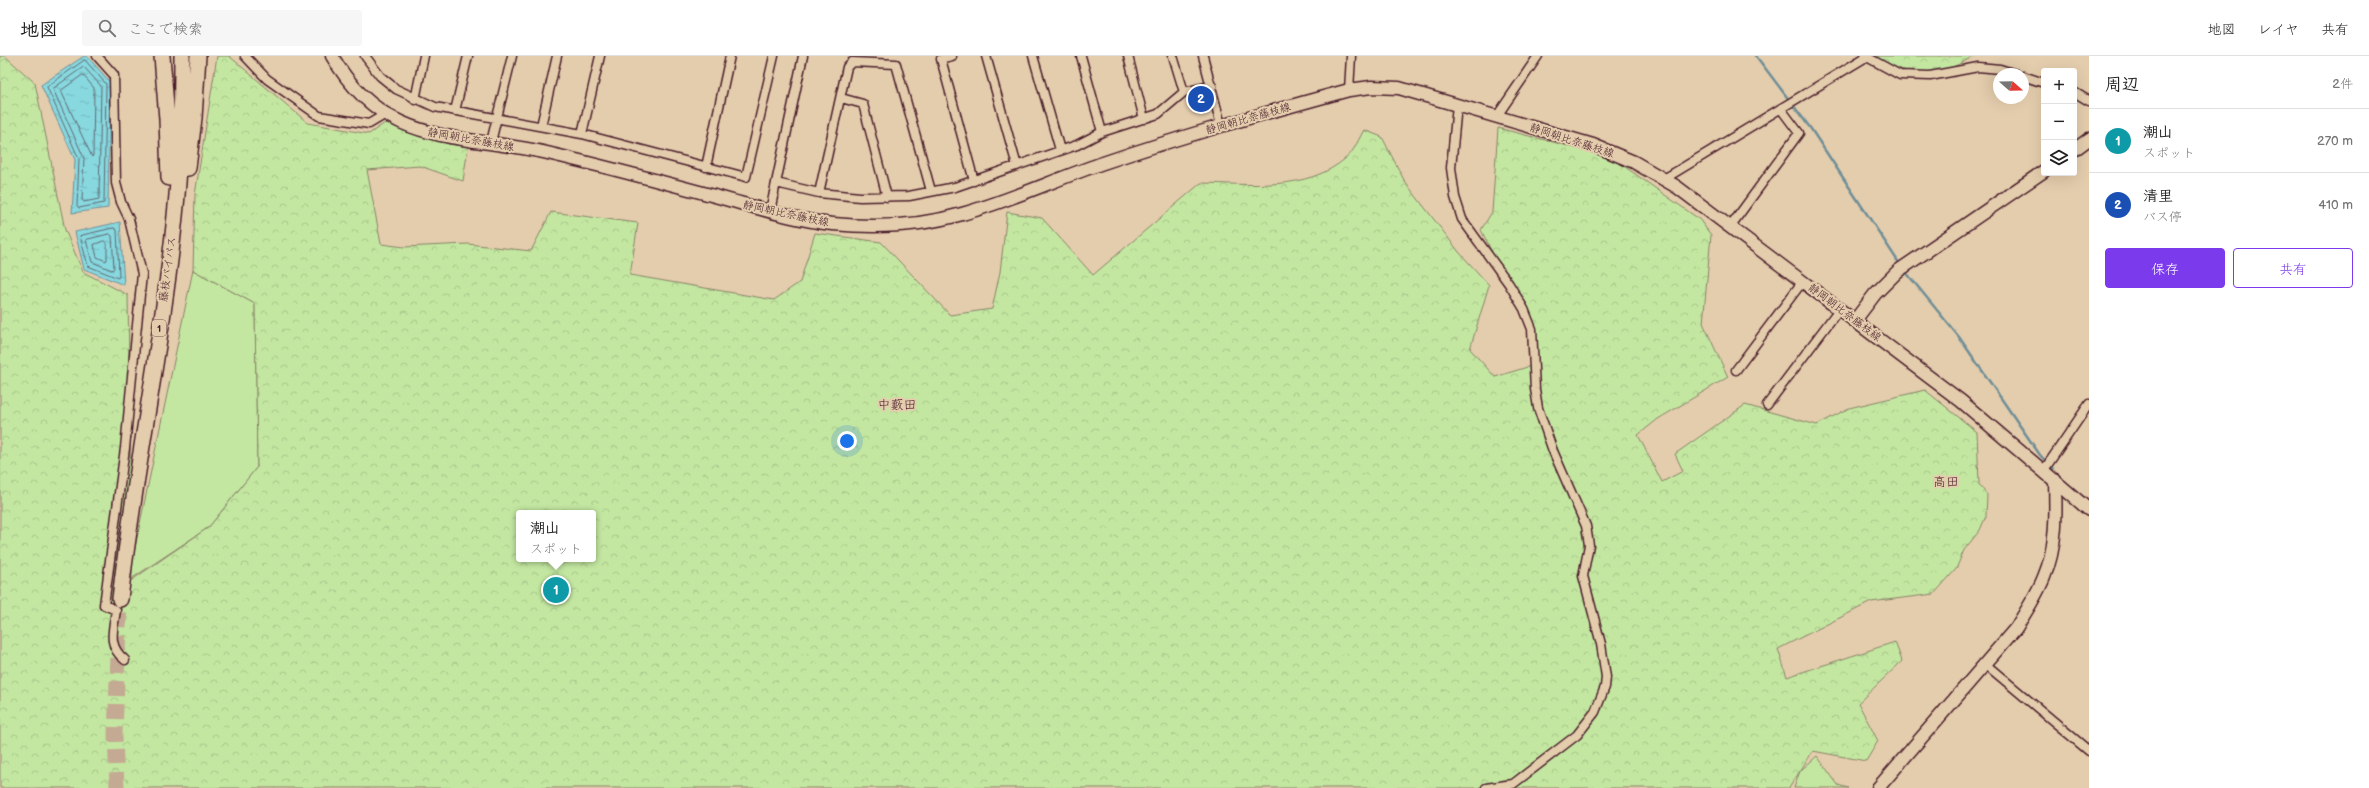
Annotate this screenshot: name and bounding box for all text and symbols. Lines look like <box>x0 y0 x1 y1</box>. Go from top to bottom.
search box <box>82 10 362 46</box>
icon: search <box>96 17 118 39</box>
text: 地図 <box>20 19 58 42</box>
text: ここで検索 <box>128 20 203 39</box>
text: 地図 <box>2208 21 2236 38</box>
text: レイヤ <box>2258 21 2299 38</box>
text: 共有 <box>2321 21 2349 38</box>
north arrow <box>1993 68 2029 104</box>
map controls <box>2041 68 2077 176</box>
button: + <box>2041 68 2077 104</box>
text: 周辺 <box>2105 75 2139 95</box>
text: 2件 <box>2332 76 2353 92</box>
pin: 2 <box>1188 84 1214 114</box>
street label: 静岡朝比奈藤枝線 <box>1204 100 1292 137</box>
button: − <box>2041 104 2077 140</box>
street label: 静岡朝比奈藤枝線 <box>1528 121 1616 160</box>
text: 潮山 <box>2143 123 2173 142</box>
street label: 静岡朝比奈藤枝線 <box>426 125 515 154</box>
text: 1 <box>2115 133 2121 149</box>
text: 270 m <box>2317 133 2353 149</box>
button: layers <box>2041 140 2077 176</box>
text: スポット <box>2143 145 2195 161</box>
text: 清里 <box>2143 187 2173 206</box>
text: 2 <box>2114 197 2122 213</box>
text: 410 m <box>2318 197 2353 213</box>
street label: 静岡朝比奈藤枝線 <box>742 198 830 229</box>
text: バス停 <box>2143 209 2182 225</box>
street label: 藤枝バイパス <box>156 236 179 303</box>
button: 保存 <box>2105 248 2225 288</box>
button: 共有 <box>2233 248 2353 288</box>
street label: 静岡朝比奈藤枝線 <box>1806 281 1884 344</box>
road number: 1 <box>152 320 166 336</box>
district label: 中藪田 <box>877 397 917 413</box>
your location <box>837 431 857 451</box>
district label: 高田 <box>1933 474 1959 490</box>
popup <box>516 510 596 562</box>
text: 潮山 <box>530 519 560 538</box>
text: スポット <box>530 541 582 557</box>
pin: 1 <box>543 575 569 605</box>

